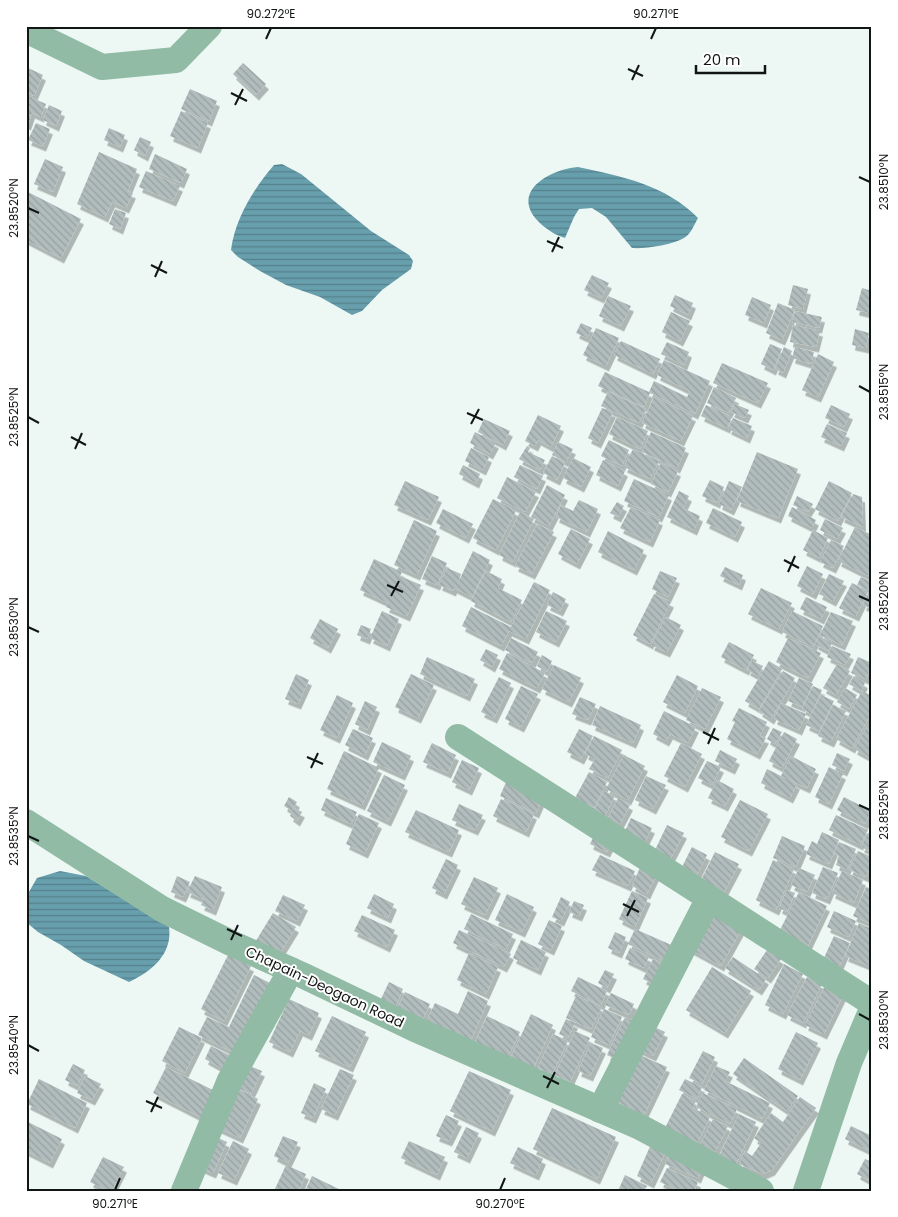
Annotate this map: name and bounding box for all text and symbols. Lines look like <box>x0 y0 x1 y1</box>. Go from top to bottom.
text: 90.272°E <box>246 5 296 22</box>
text: 90.271°E <box>633 5 679 22</box>
scale bar <box>696 42 764 74</box>
text: 20 m <box>703 49 741 70</box>
text: 23.8510°N <box>875 154 892 210</box>
text: 23.8520°N <box>5 178 22 238</box>
text: 23.8515°N <box>875 364 892 420</box>
text: 23.8525°N <box>5 387 22 447</box>
text: 23.8520°N <box>875 571 892 631</box>
text: 23.8530°N <box>5 597 22 657</box>
text: 23.8525°N <box>875 780 892 840</box>
text: 23.8535°N <box>5 806 22 866</box>
street label: Chapain-Deogaon Road <box>242 941 408 1033</box>
text: 23.8530°N <box>875 990 892 1050</box>
text: 23.8540°N <box>5 1015 22 1075</box>
text: 90.271°E <box>92 1195 138 1212</box>
text: 90.270°E <box>475 1195 525 1212</box>

